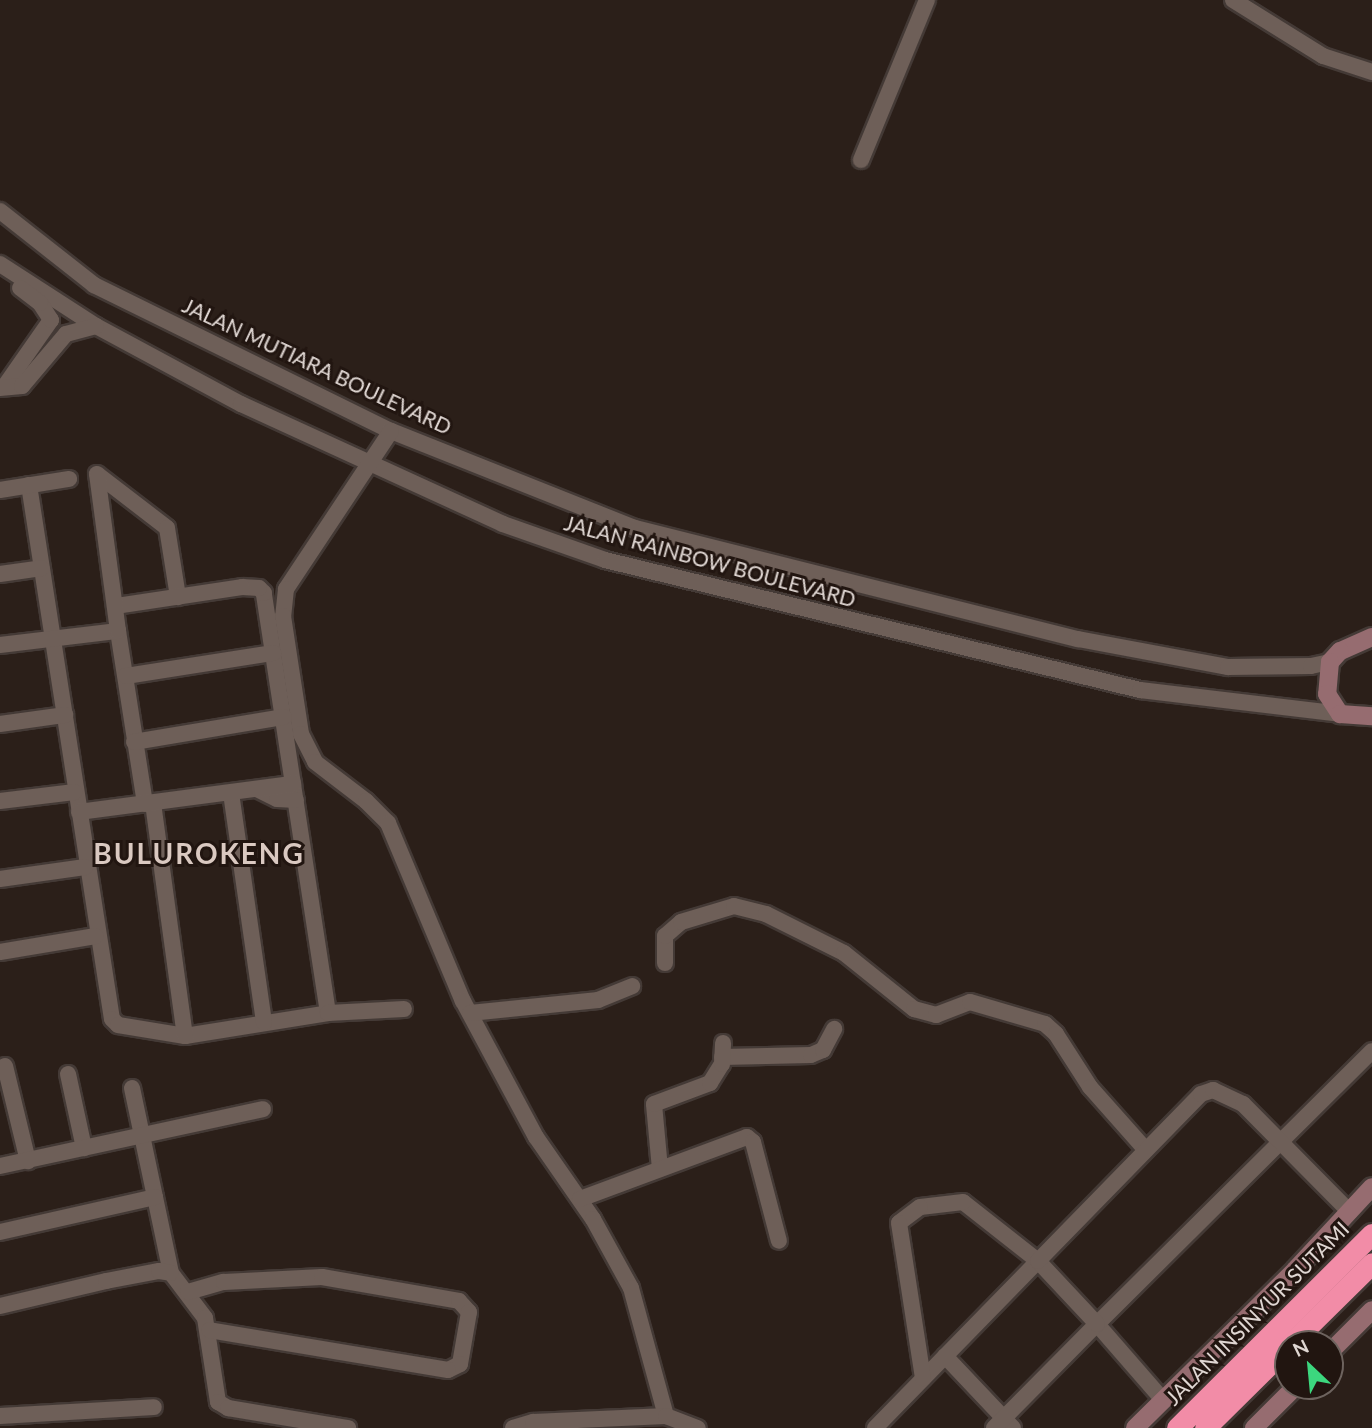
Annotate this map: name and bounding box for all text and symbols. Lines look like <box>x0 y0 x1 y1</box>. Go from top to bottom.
street label: JALAN MUTIARA BOULEVARD <box>178 292 456 440</box>
street label: JALAN RAINBOW BOULEVARD <box>561 510 859 612</box>
district label: BULUROKENG <box>94 836 304 870</box>
street label: JALAN INSINYUR SUTAMI <box>1160 1216 1354 1410</box>
north arrow <box>1274 1330 1344 1400</box>

